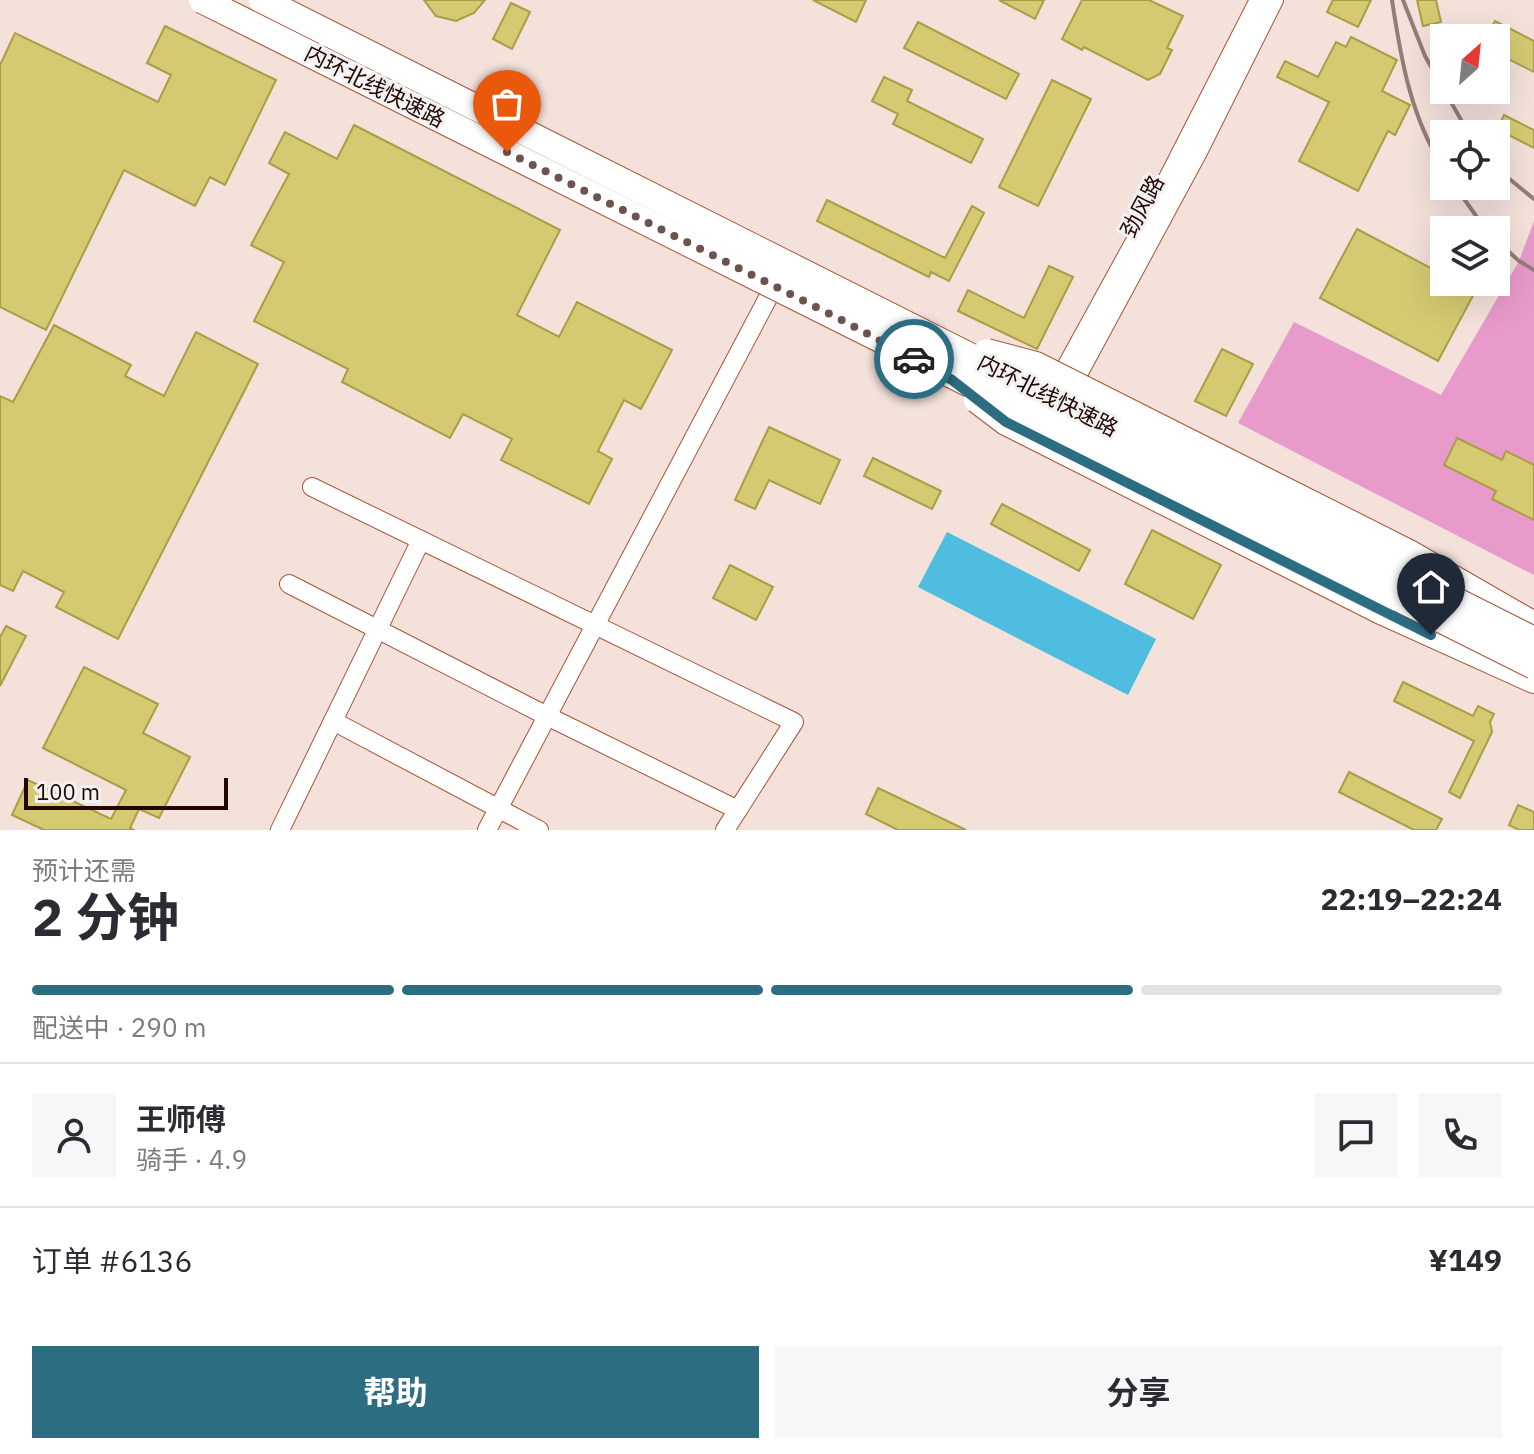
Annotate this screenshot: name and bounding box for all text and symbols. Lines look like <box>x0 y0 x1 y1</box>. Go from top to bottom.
north arrow <box>1430 24 1510 104</box>
map controls <box>1430 24 1510 296</box>
street label: 内环北线快速路 <box>300 38 450 133</box>
pin <box>473 70 541 152</box>
icon: bag <box>485 82 529 126</box>
button: locate <box>1430 120 1510 200</box>
street label: 劲风路 <box>1113 170 1170 242</box>
button: layers <box>1430 216 1510 296</box>
courier <box>874 319 954 399</box>
icon: car <box>892 337 936 381</box>
street label: 内环北线快速路 <box>973 347 1123 442</box>
pin <box>1397 553 1465 635</box>
icon: home <box>1409 565 1453 609</box>
scale bar <box>24 774 228 810</box>
text: 100 m <box>36 777 100 806</box>
text: 预计还需 <box>32 853 136 887</box>
text: 22:19–22:24 <box>1321 879 1502 918</box>
text: 2 分钟 <box>32 883 179 950</box>
text: 配送中 · 290 m <box>32 1010 206 1044</box>
button: person <box>32 1093 116 1177</box>
button: chat <box>1314 1093 1398 1177</box>
button: phone <box>1418 1093 1502 1177</box>
text: 王师傅 <box>136 1099 226 1138</box>
text: 骑手 · 4.9 <box>136 1142 247 1176</box>
text: ¥149 <box>1429 1240 1502 1279</box>
text: 订单 #6136 <box>32 1241 192 1280</box>
button: 帮助 <box>32 1346 759 1438</box>
button: 分享 <box>775 1346 1502 1438</box>

